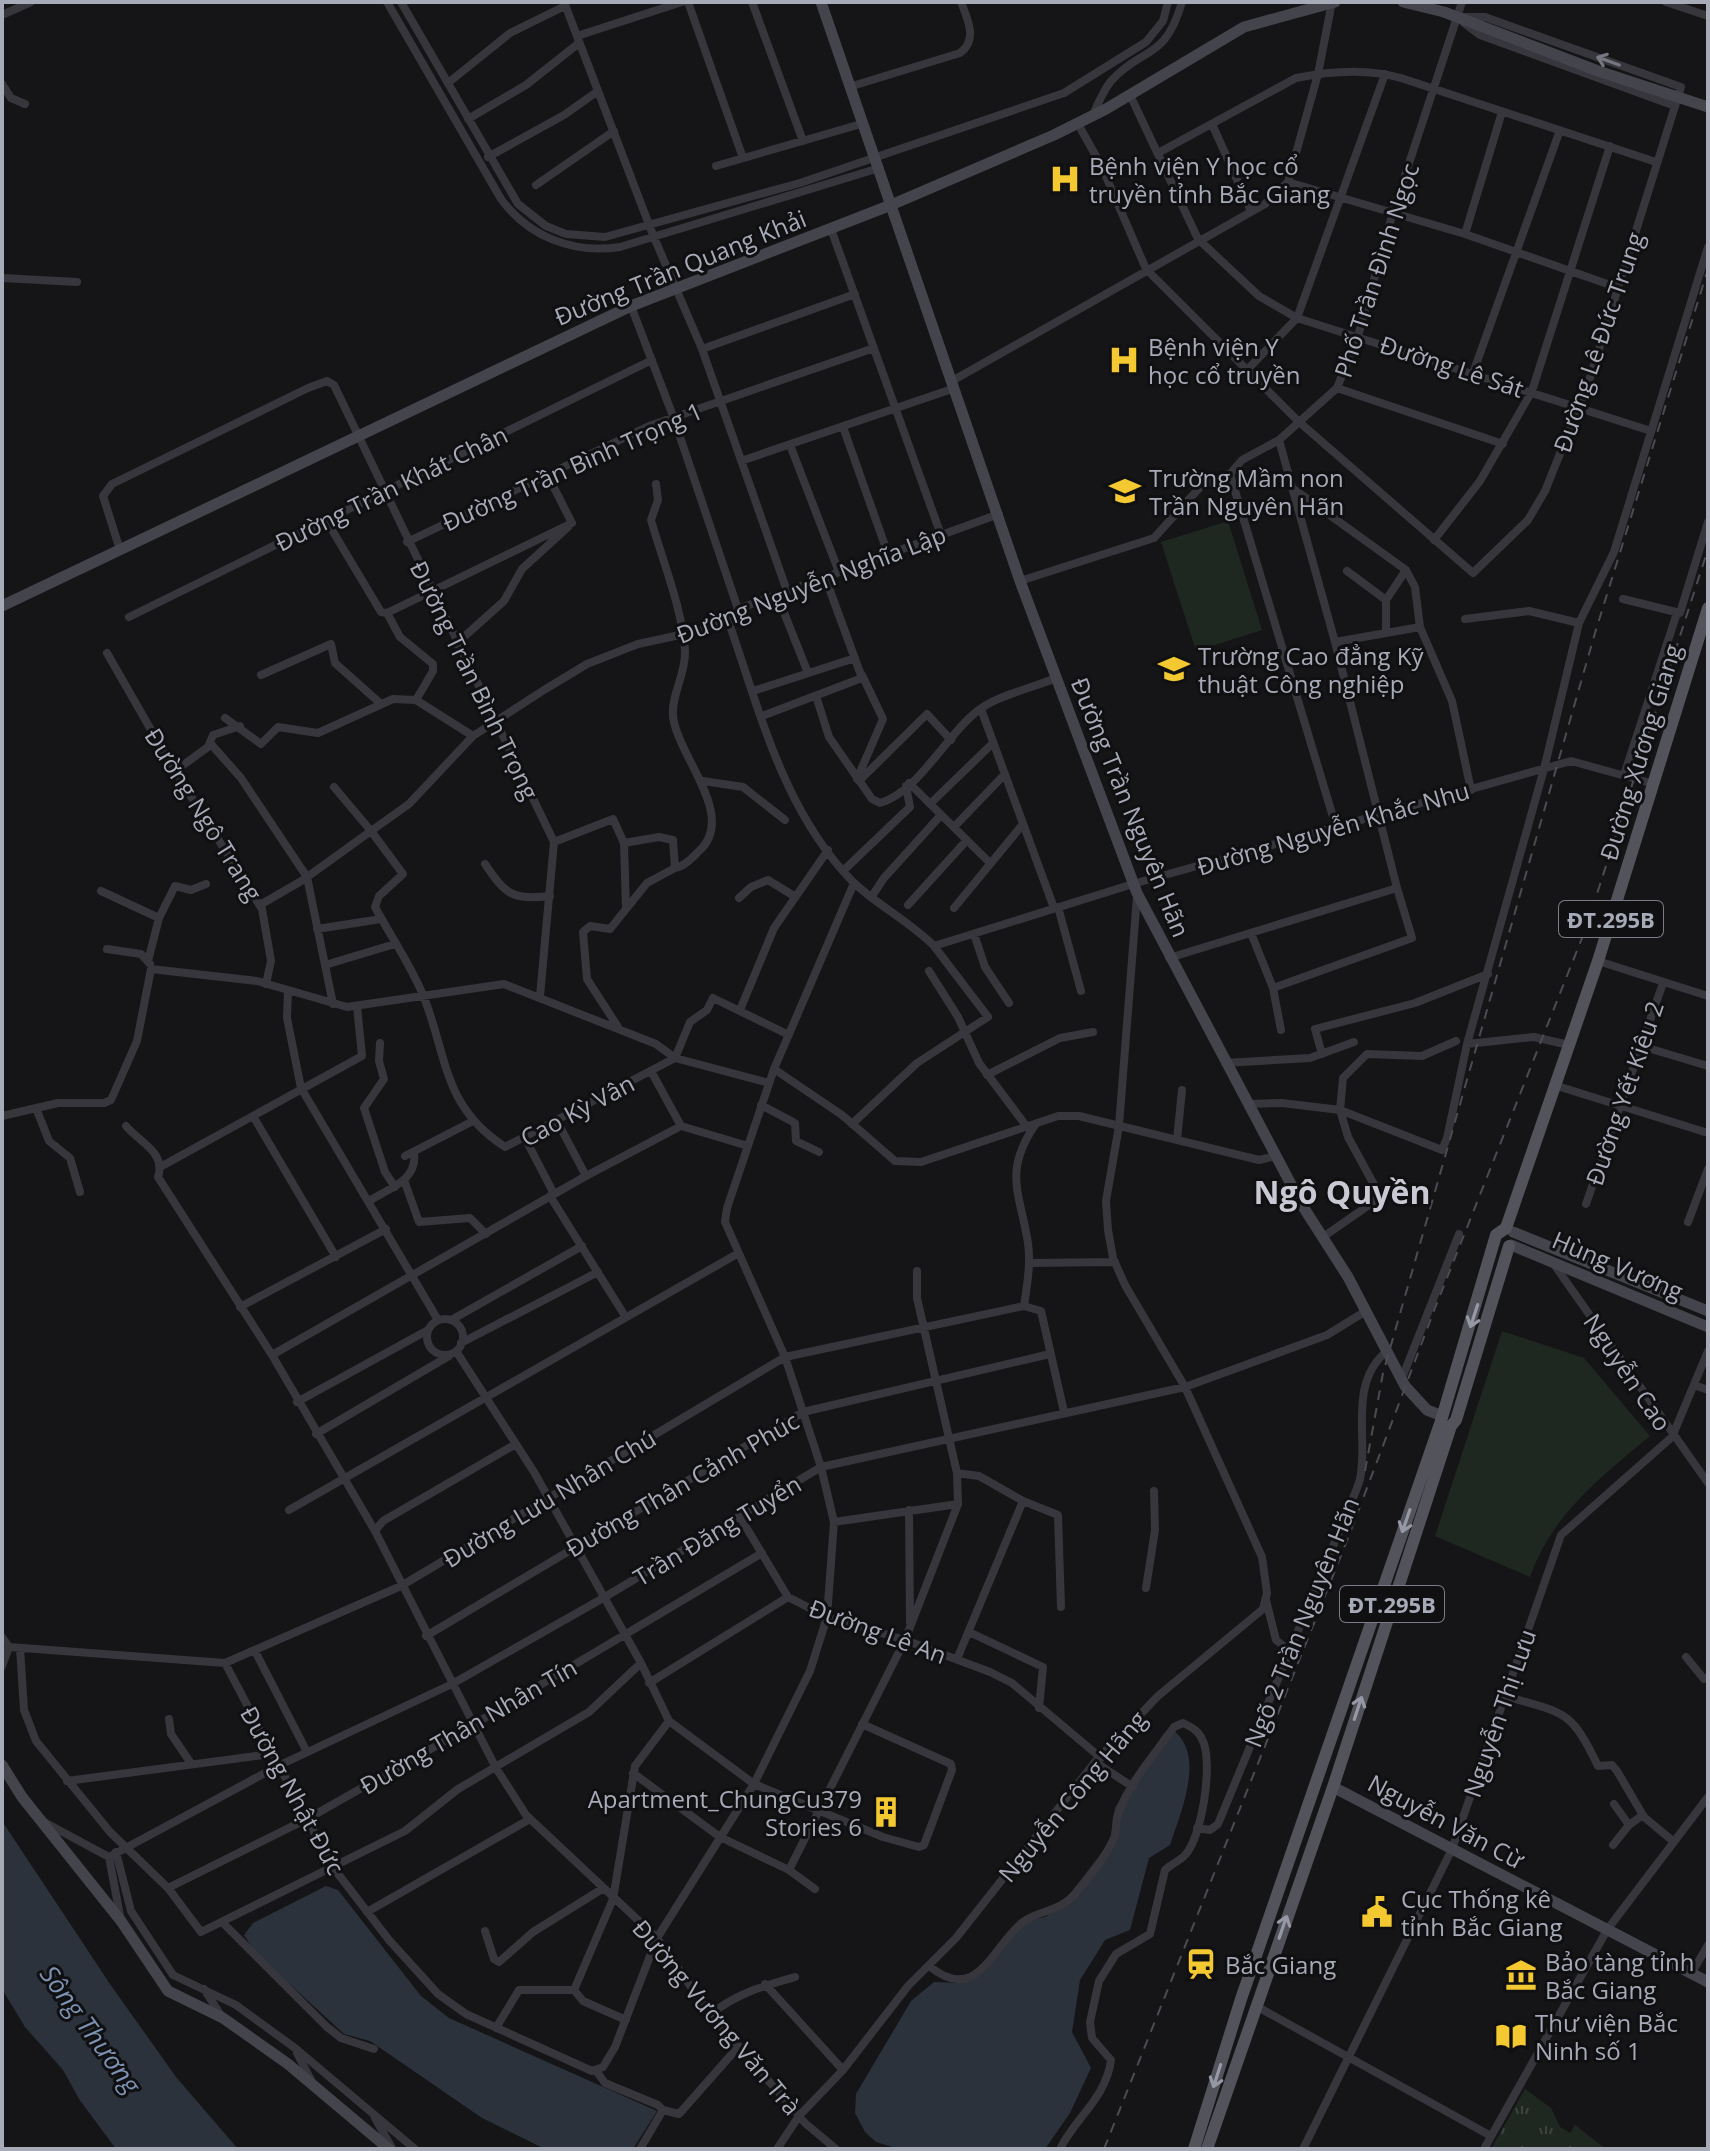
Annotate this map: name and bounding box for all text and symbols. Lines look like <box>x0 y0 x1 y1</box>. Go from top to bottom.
one-way arrow <box>1596 52 1621 67</box>
place label: Bệnh viện Y học cổ truyền tỉnh Bắc Giang <box>1089 149 1330 210</box>
street label: Phố Trần Đình Ngọc <box>1326 159 1426 381</box>
hospital icon: Bệnh viện Y học cổ truyền tỉnh Bắc Giang <box>1048 162 1082 196</box>
street label: Đường Trần Quang Khải <box>549 201 811 333</box>
street label: Đường Lê Đức Trung <box>1545 228 1651 456</box>
street label: Đường Lê Sát <box>1376 327 1528 405</box>
place label: Bệnh viện Y học cổ truyền <box>1148 330 1300 391</box>
hospital icon: Bệnh viện Y học cổ truyền <box>1107 343 1141 377</box>
street label: Đường Trần Bình Trọng 1 <box>437 394 707 538</box>
street label: Đường Trần Khát Chân <box>269 417 513 559</box>
place label: Trường Mầm non Trần Nguyên Hãn <box>1149 461 1344 522</box>
school or university icon: Trường Mầm non Trần Nguyên Hãn <box>1108 474 1142 508</box>
street label: Đường Nguyễn Nghĩa Lập <box>671 517 951 651</box>
street label: Đường Trần Bình Trọng <box>403 555 547 805</box>
place label: Trường Cao đẳng Kỹ thuật Công nghiệp <box>1198 639 1424 700</box>
street label: Đường Xương Giang <box>1591 640 1689 864</box>
school or university icon: Trường Cao đẳng Kỹ thuật Công nghiệp <box>1157 652 1191 686</box>
street label: Đường Trần Nguyên Hãn <box>1064 672 1198 942</box>
street label: Đường Ngô Trang <box>138 721 270 907</box>
street label: Đường Nguyễn Khắc Nhu <box>1193 773 1473 883</box>
road number: ĐT.295B <box>1559 901 1663 937</box>
street label: Đường Yết Kiêu 2 <box>1577 997 1671 1189</box>
street label: Cao Kỳ Vân <box>514 1066 640 1154</box>
district label: Ngô Quyền <box>1254 1170 1430 1213</box>
street label: Hùng Vương <box>1548 1223 1688 1307</box>
one-way arrow <box>1465 1303 1480 1328</box>
street label: Nguyễn Cao <box>1577 1307 1679 1437</box>
street label: Đường Thân Cảnh Phúc <box>560 1404 804 1564</box>
street label: Đường Lưu Nhân Chú <box>436 1421 662 1575</box>
street label: Trần Đăng Tuyển <box>627 1467 807 1593</box>
street label: Ngõ 2 Trần Nguyên Hãn <box>1236 1492 1366 1752</box>
one-way arrow <box>1398 1508 1412 1533</box>
road number: ĐT.295B <box>1340 1586 1444 1622</box>
street label: Đường Lê An <box>805 1591 951 1671</box>
street label: Nguyễn Thị Lưu <box>1455 1625 1543 1801</box>
street label: Đường Thân Nhân Tín <box>354 1650 582 1802</box>
one-way arrow <box>1351 1696 1366 1722</box>
street label: Đường Nhật Đức <box>233 1700 353 1880</box>
street label: Nguyễn Công Hãng <box>990 1703 1154 1889</box>
street label: Nguyễn Văn Cừ <box>1362 1766 1531 1876</box>
place label: Apartment_ChungCu379 Stories 6 <box>588 1782 862 1843</box>
building icon: Apartment_ChungCu379 Stories 6 <box>869 1795 903 1829</box>
place label: Cục Thống kê tỉnh Bắc Giang <box>1401 1882 1562 1943</box>
public building icon: Cục Thống kê tỉnh Bắc Giang <box>1360 1895 1394 1929</box>
street label: Đường Vương Văn Trà <box>625 1912 809 2122</box>
one-way arrow <box>1277 1915 1291 1940</box>
place label: Bảo tàng tỉnh Bắc Giang <box>1545 1945 1694 2006</box>
station icon: Bắc Giang <box>1184 1947 1218 1981</box>
place label: Bắc Giang <box>1225 1948 1336 1981</box>
water label: Sông Thương <box>32 1958 151 2102</box>
museum icon: Bảo tàng tỉnh Bắc Giang <box>1504 1958 1538 1992</box>
place label: Thư viện Bắc Ninh số 1 <box>1535 2006 1678 2067</box>
library icon: Thư viện Bắc Ninh số 1 <box>1494 2019 1528 2053</box>
one-way arrow <box>1209 2064 1224 2089</box>

